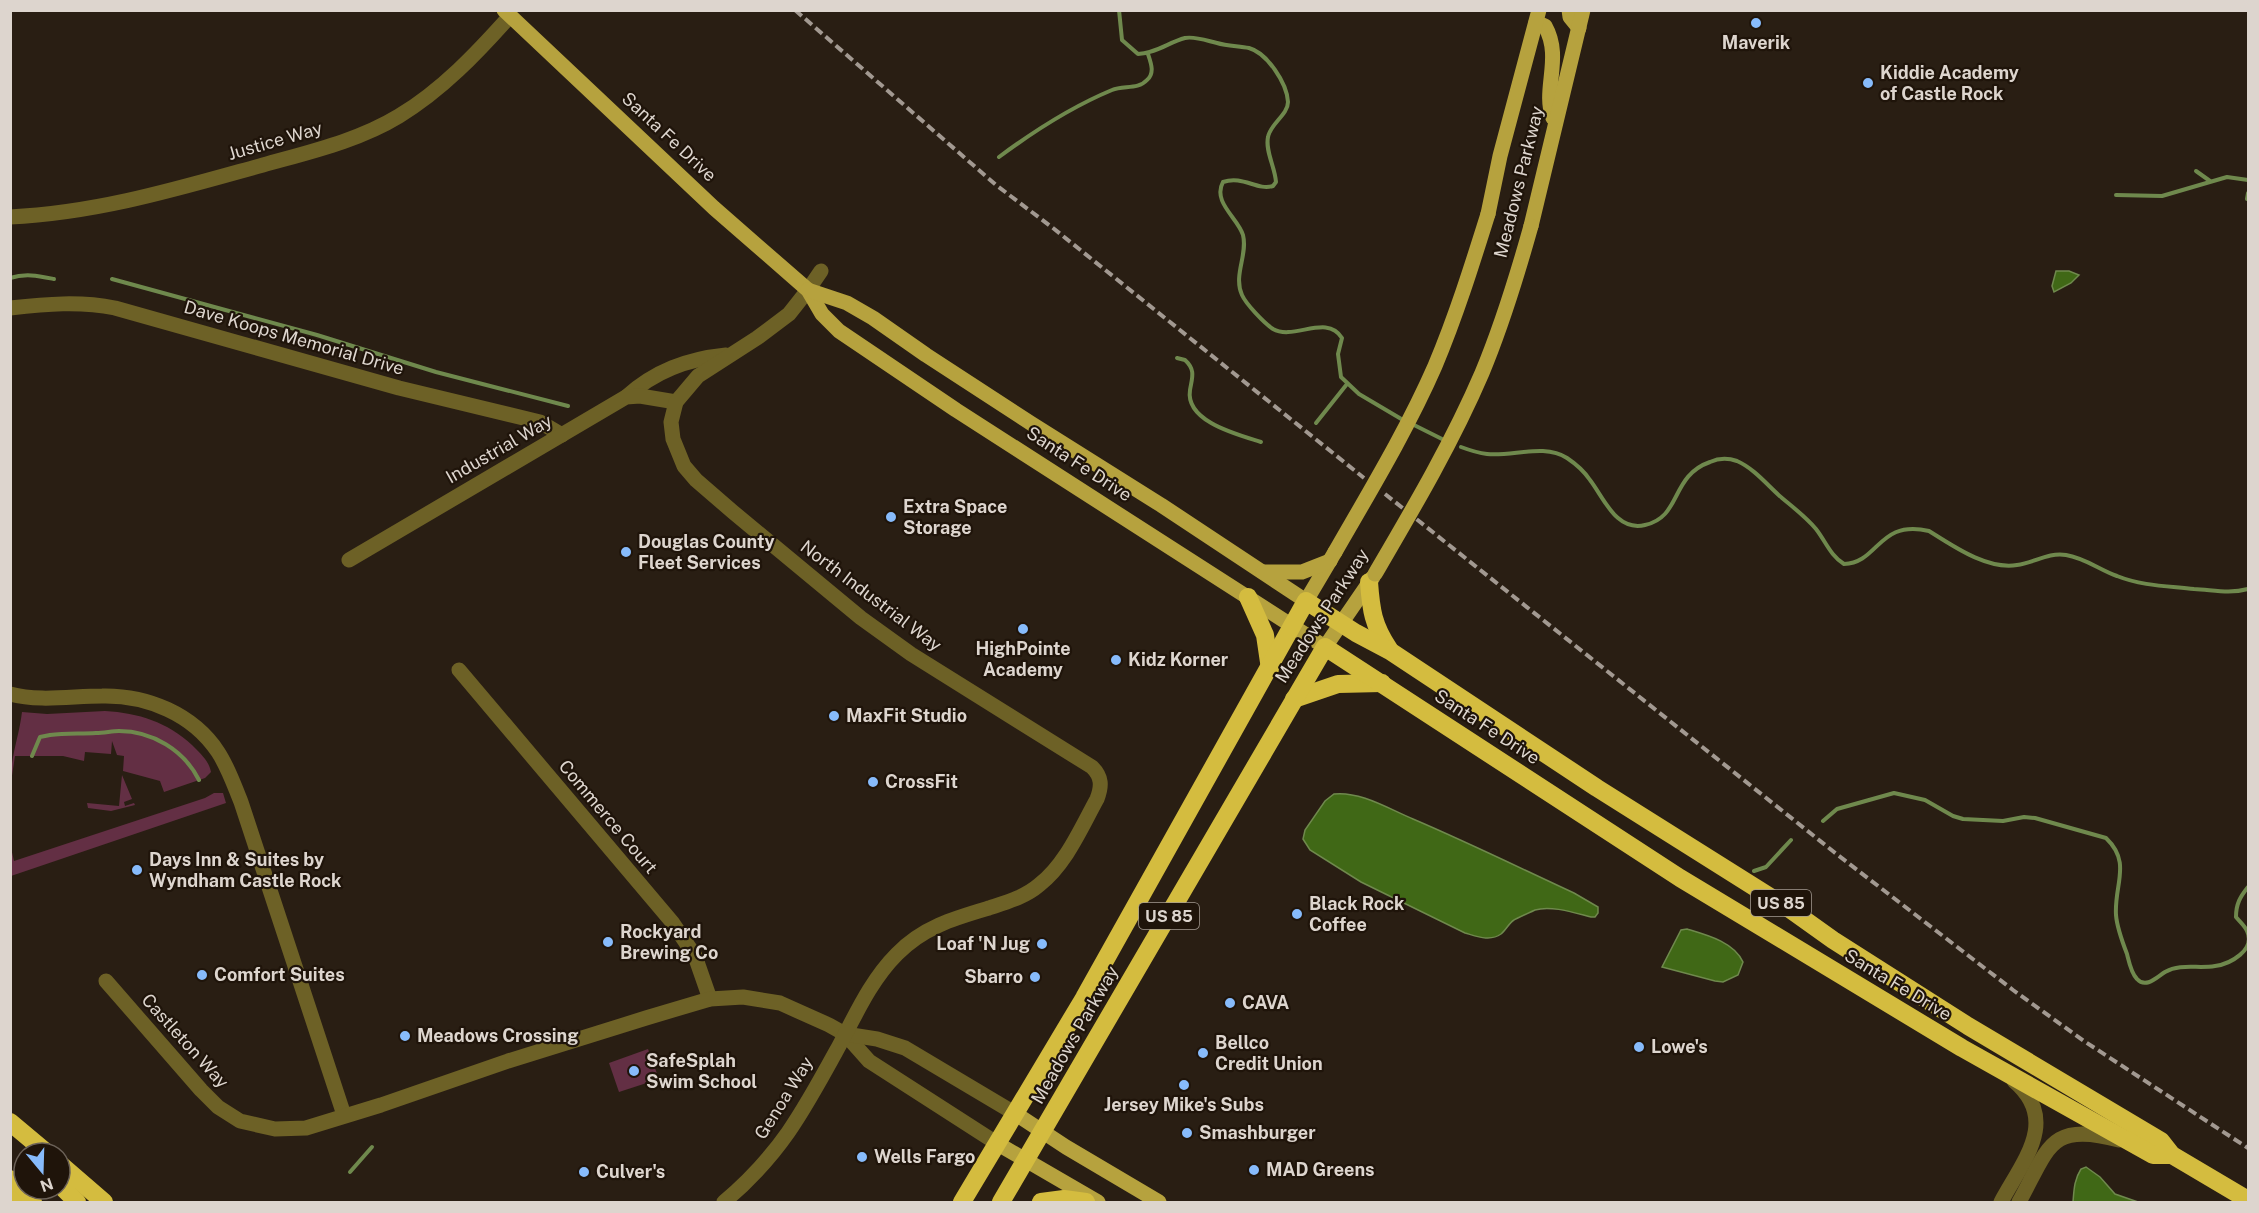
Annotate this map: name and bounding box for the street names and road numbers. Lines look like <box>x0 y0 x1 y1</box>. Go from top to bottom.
street label: Santa Fe Drive <box>618 88 721 186</box>
street label: Meadows Parkway <box>1489 103 1548 260</box>
street label: Justice Way <box>225 117 325 164</box>
street label: Dave Koops Memorial Drive <box>182 296 407 379</box>
street label: Industrial Way <box>442 410 556 487</box>
street label: Santa Fe Drive <box>1023 422 1136 505</box>
street label: North Industrial Way <box>797 536 946 656</box>
street label: Meadows Parkway <box>1270 544 1373 687</box>
street label: Santa Fe Drive <box>1431 685 1544 768</box>
street label: Commerce Court <box>555 756 662 878</box>
road number: US 85 <box>1751 890 1811 916</box>
road number: US 85 <box>1139 903 1199 929</box>
street label: Santa Fe Drive <box>1841 944 1956 1025</box>
street label: Meadows Parkway <box>1027 962 1123 1107</box>
street label: Castleton Way <box>137 989 233 1092</box>
street label: Genoa Way <box>750 1052 817 1143</box>

